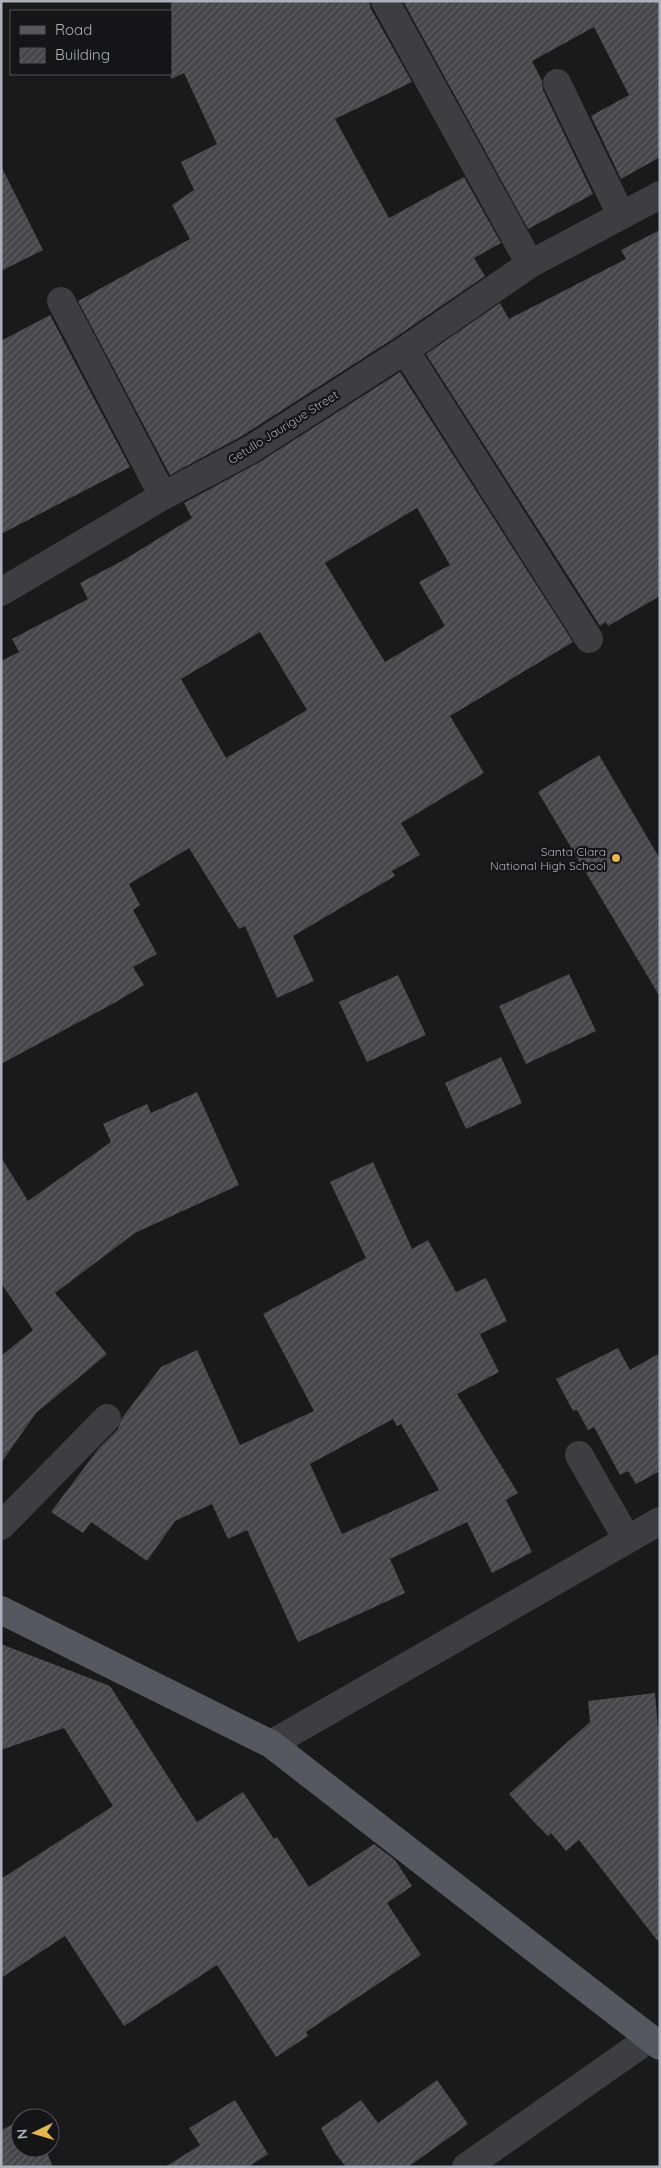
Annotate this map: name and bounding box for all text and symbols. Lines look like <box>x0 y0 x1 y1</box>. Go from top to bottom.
legend <box>10 10 172 75</box>
text: Road <box>55 20 92 39</box>
text: Building <box>55 45 110 64</box>
street label: Getullo Jaurigue Street <box>225 387 341 467</box>
place label: Santa Clara National High School <box>490 844 606 873</box>
marker: Santa Clara National High School <box>610 852 622 864</box>
north arrow <box>10 2108 60 2158</box>
text: N <box>13 2128 31 2140</box>

